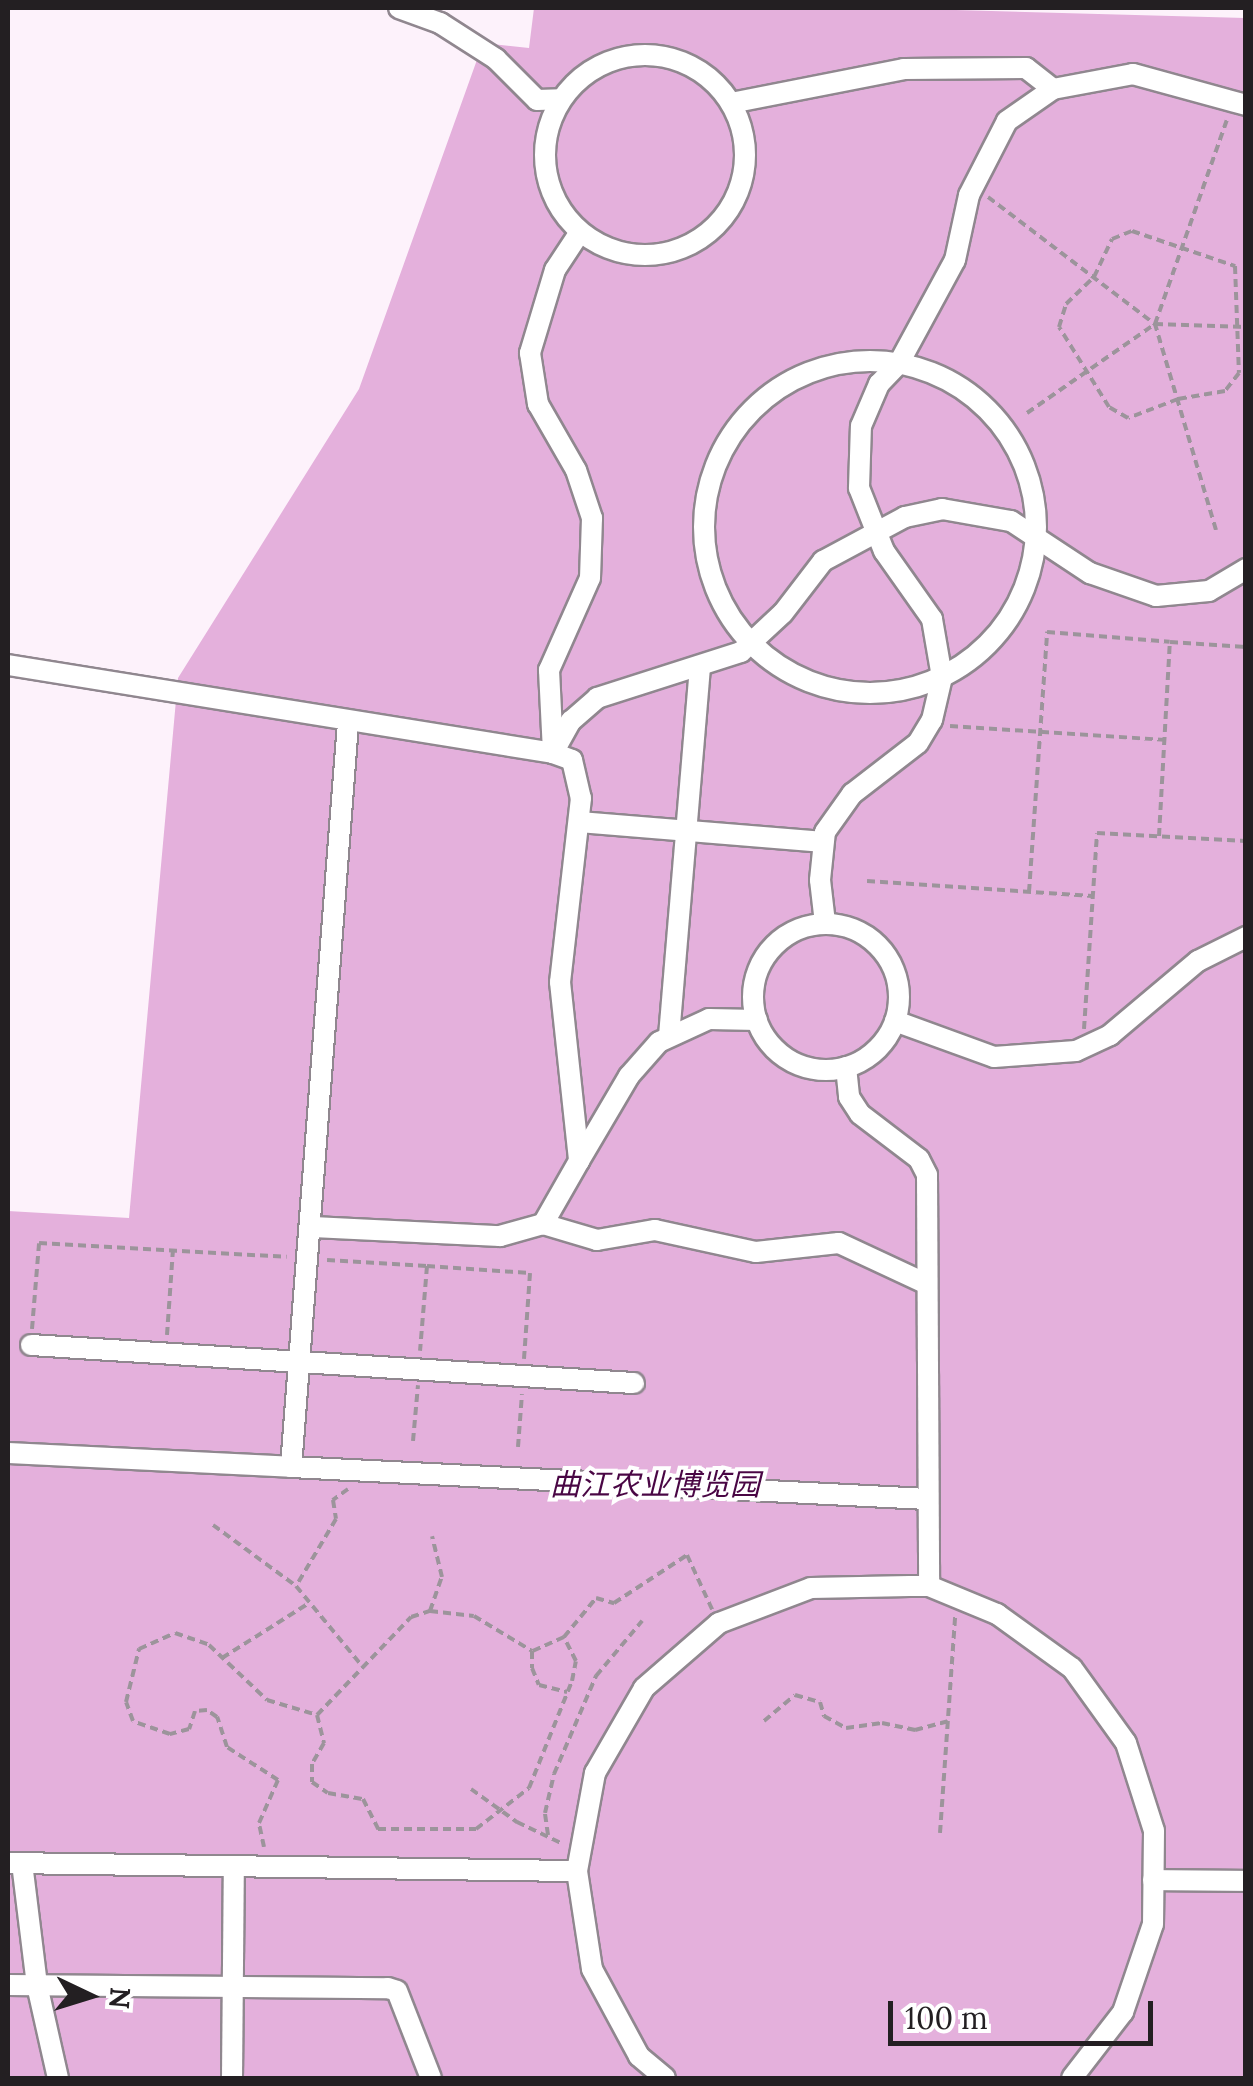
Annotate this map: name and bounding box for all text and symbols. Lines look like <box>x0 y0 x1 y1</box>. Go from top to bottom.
park label: 曲江农业博览园 <box>550 1466 760 1502</box>
north arrow <box>40 1946 140 2046</box>
scale bar <box>893 1981 1158 2043</box>
text: N <box>101 1986 139 2010</box>
text: 100 m <box>905 1999 988 2037</box>

